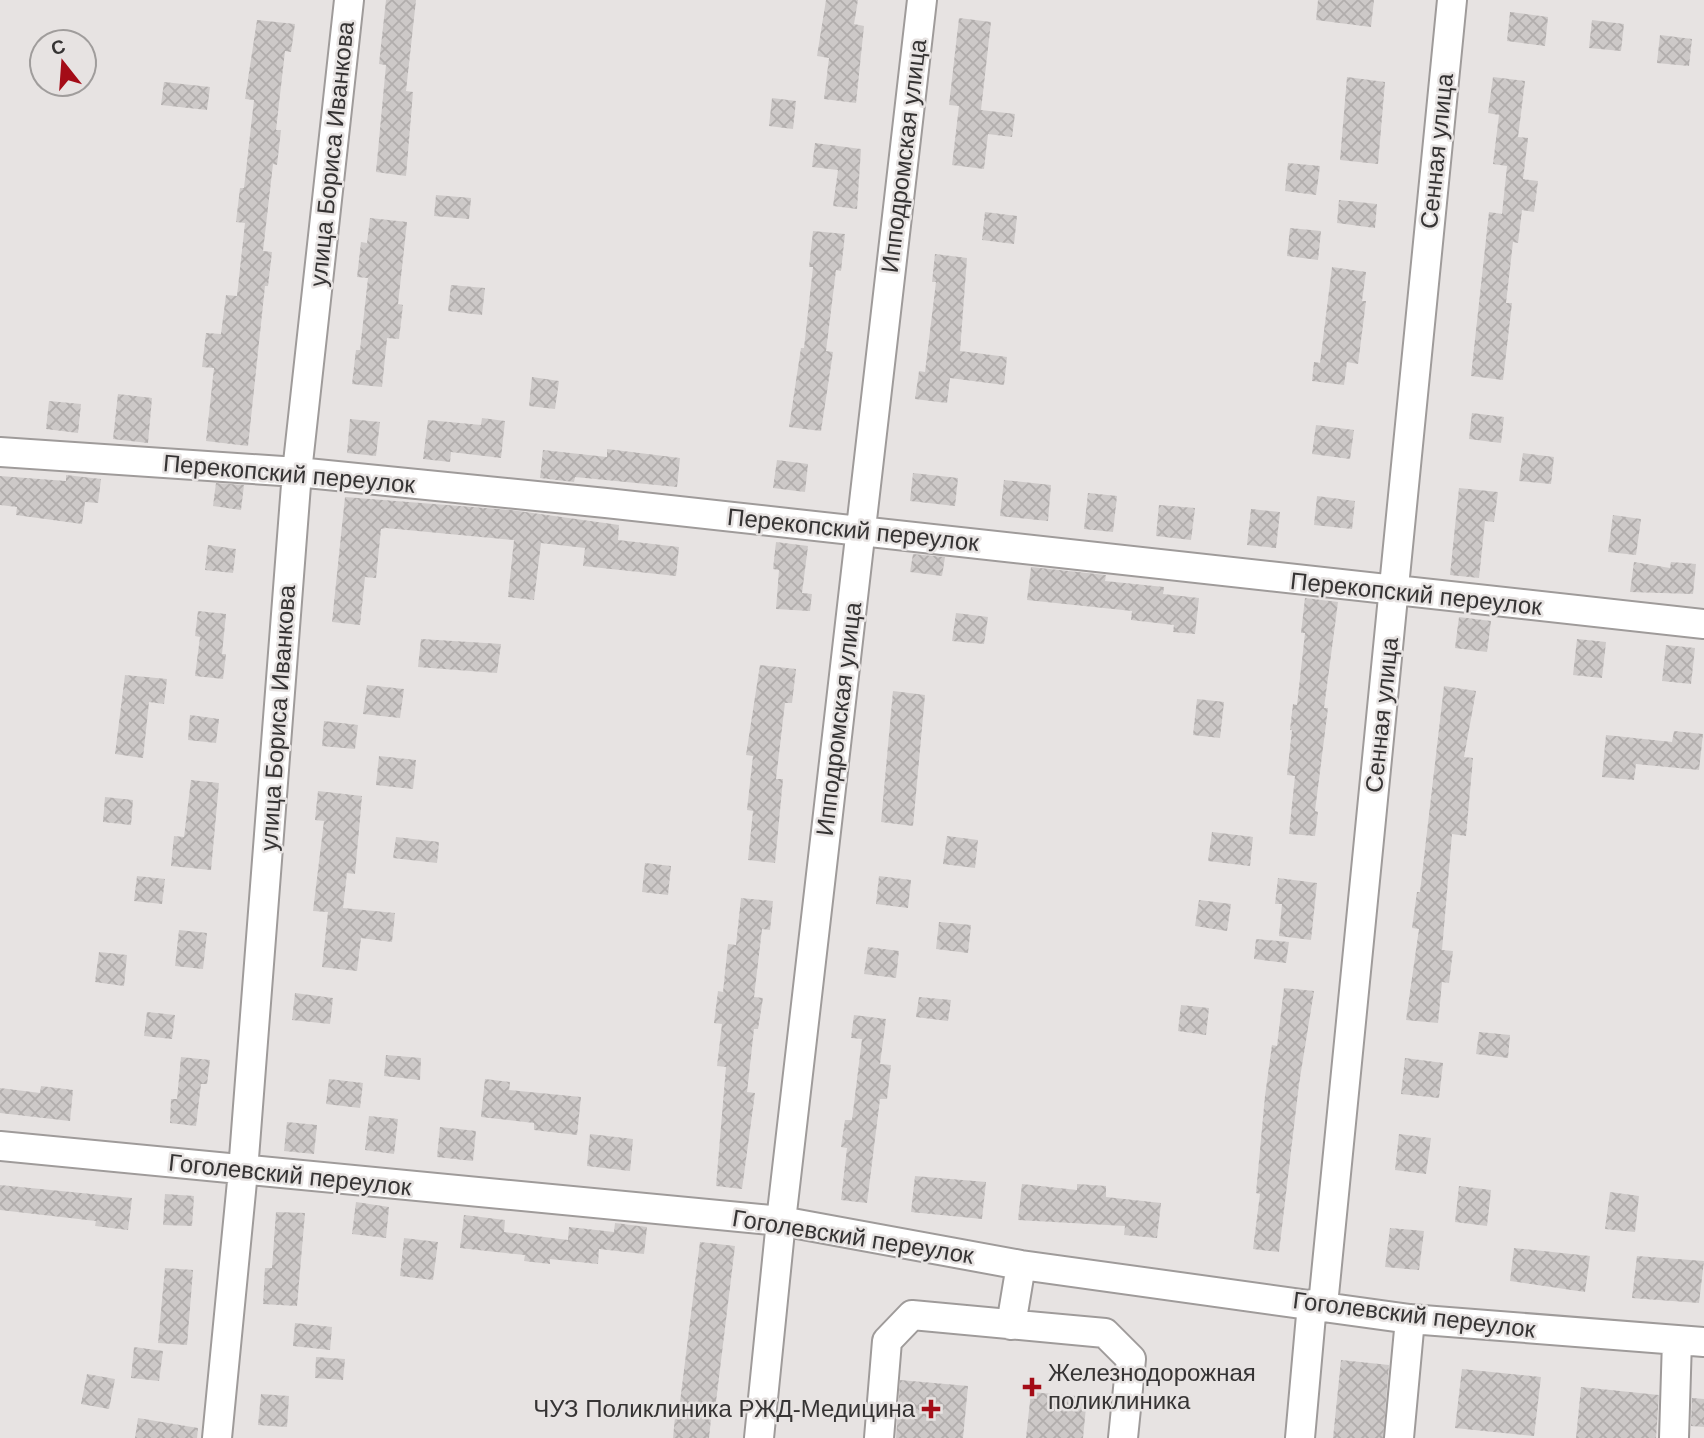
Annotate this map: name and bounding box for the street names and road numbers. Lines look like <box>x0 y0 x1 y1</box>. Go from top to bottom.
street label: улица Бориса Иванкова <box>304 19 359 288</box>
street label: Ипподромская улица <box>876 37 931 274</box>
street label: Сенная улица <box>1415 71 1458 230</box>
street label: Перекопский переулок <box>162 449 417 498</box>
street label: Перекопский переулок <box>726 503 981 556</box>
street label: Перекопский переулок <box>1289 567 1544 620</box>
street label: улица Бориса Иванкова <box>255 583 300 852</box>
street label: Ипподромская улица <box>811 600 866 837</box>
street label: Сенная улица <box>1360 635 1403 794</box>
street label: Гоголевский переулок <box>167 1148 413 1201</box>
street label: Гоголевский переулок <box>730 1204 976 1269</box>
street label: Гоголевский переулок <box>1291 1286 1537 1343</box>

